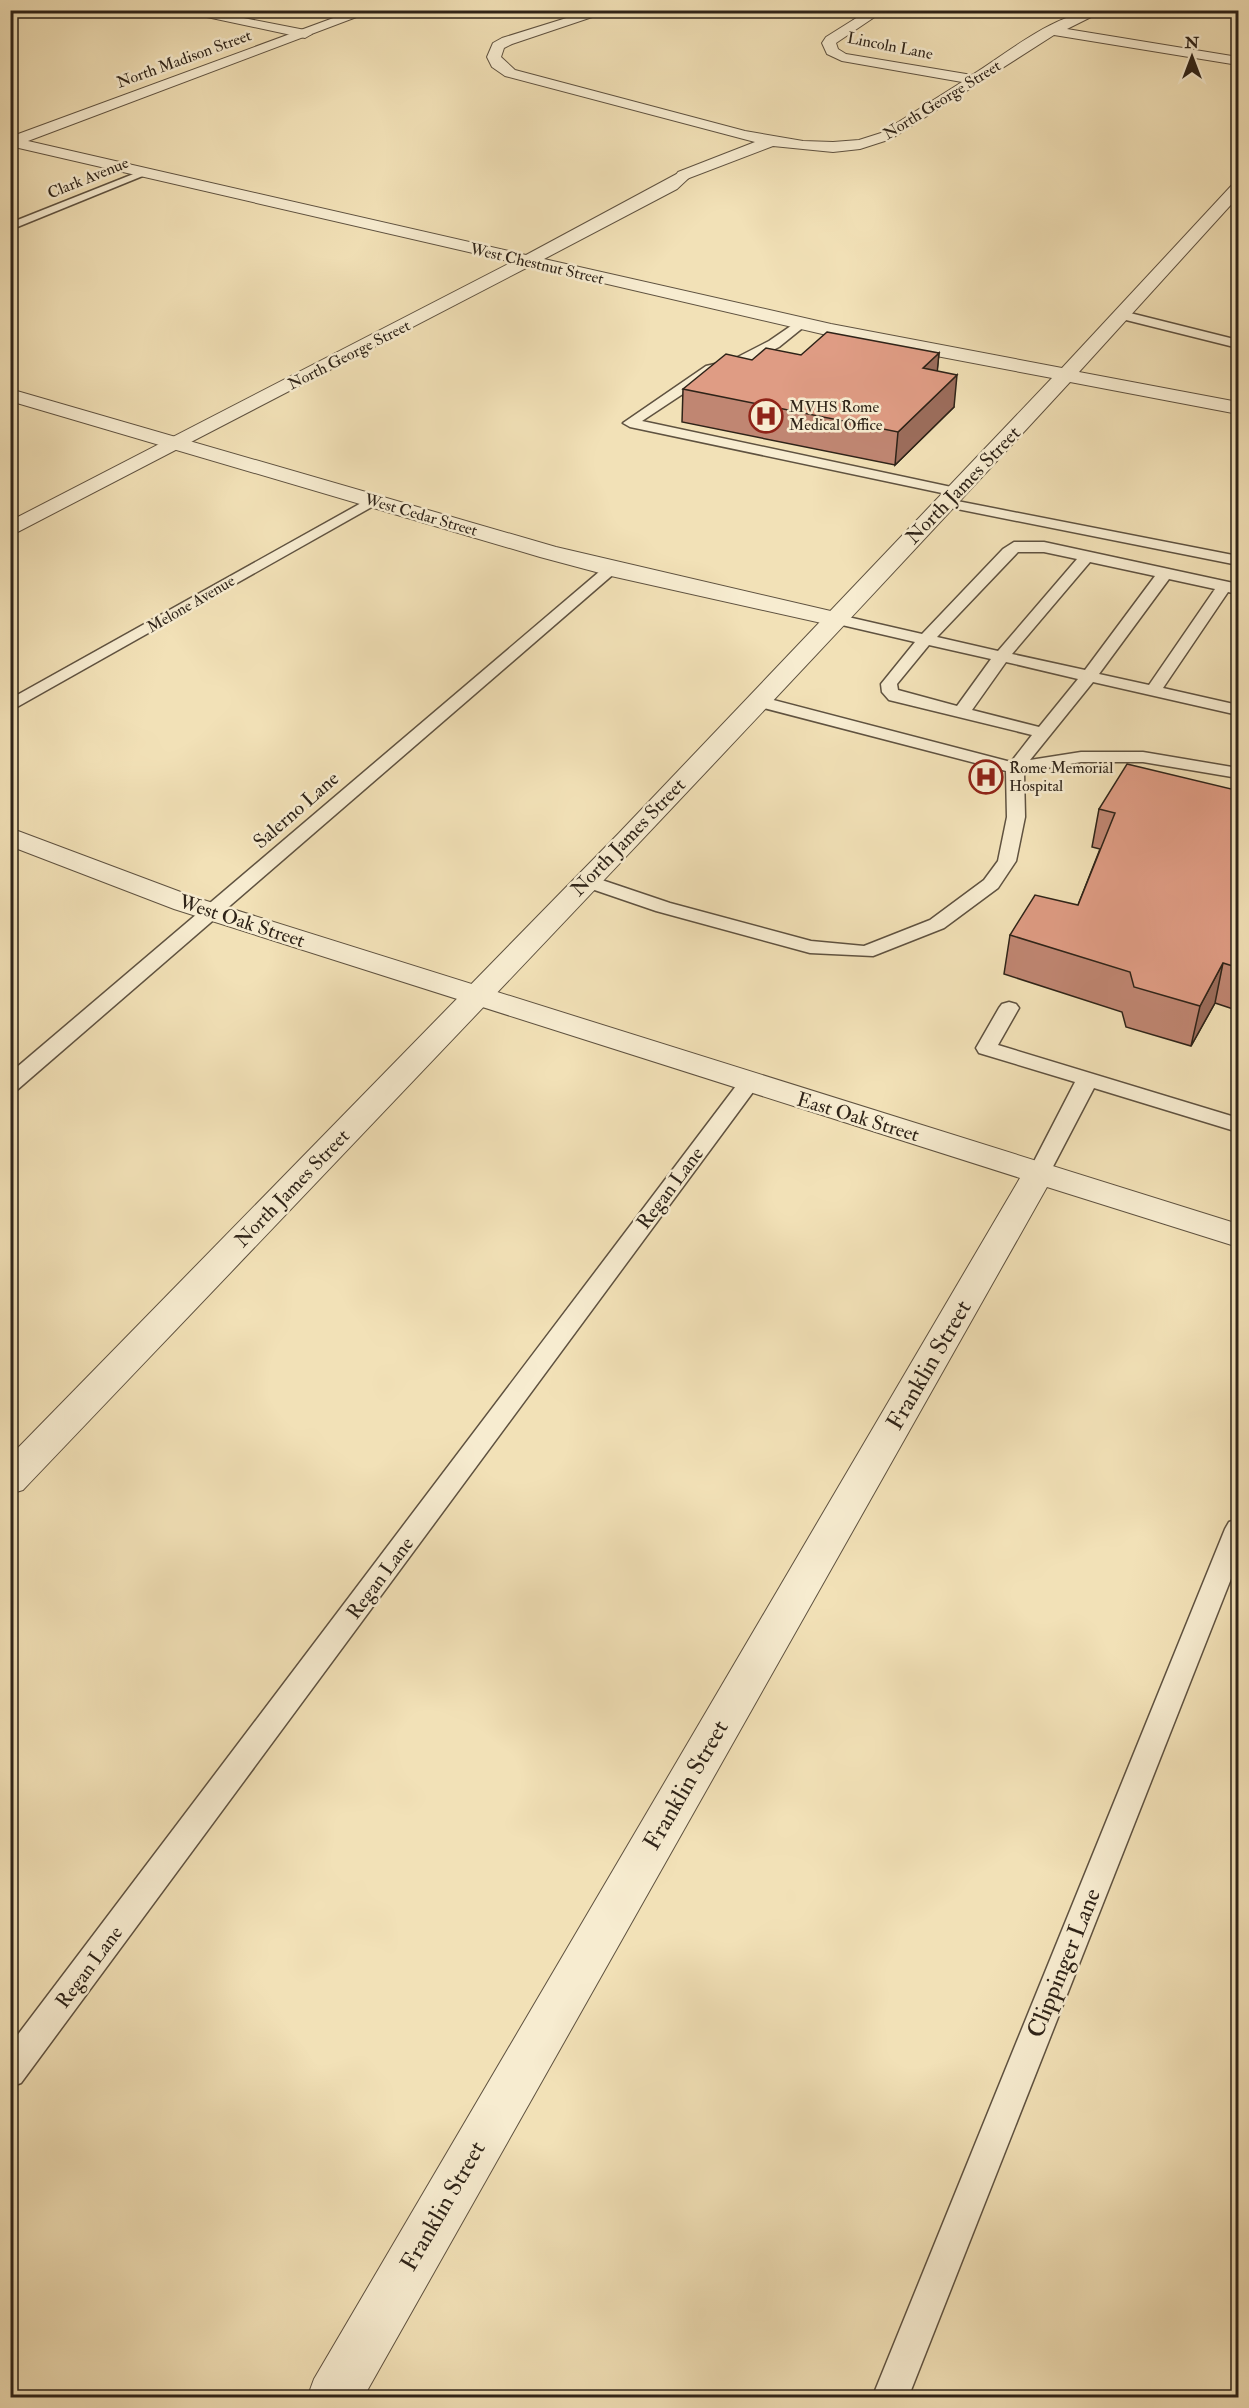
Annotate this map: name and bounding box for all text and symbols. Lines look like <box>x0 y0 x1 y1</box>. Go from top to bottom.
street label: North Madison Street <box>114 25 254 93</box>
north arrow <box>1162 27 1222 87</box>
street label: Lincoln Lane <box>845 28 935 64</box>
text: N <box>1184 33 1200 53</box>
street label: North George Street <box>880 56 1004 144</box>
street label: Clark Avenue <box>45 153 132 203</box>
street label: West Chestnut Street <box>467 239 606 289</box>
street label: North George Street <box>284 315 414 395</box>
place label: MVHS Rome Medical Office <box>789 397 883 435</box>
hospital icon: MVHS Rome Medical Office <box>748 398 784 434</box>
street label: North James Street <box>900 420 1026 549</box>
street label: West Cedar Street <box>361 489 480 541</box>
street label: Melone Avenue <box>143 571 239 637</box>
place label: Rome Memorial Hospital <box>1009 758 1113 797</box>
hospital icon: Rome Memorial Hospital <box>968 759 1004 795</box>
street label: Salerno Lane <box>248 766 344 854</box>
street label: North James Street <box>565 772 691 901</box>
street label: West Oak Street <box>175 889 309 953</box>
street label: East Oak Street <box>794 1087 923 1148</box>
street label: North James Street <box>229 1123 355 1252</box>
street label: Regan Lane <box>631 1142 709 1234</box>
street label: Franklin Street <box>879 1294 979 1436</box>
street label: Regan Lane <box>341 1532 419 1624</box>
street label: Franklin Street <box>636 1714 736 1856</box>
street label: Clippinger Lane <box>1020 1884 1108 2042</box>
street label: Regan Lane <box>50 1921 128 2013</box>
street label: Franklin Street <box>393 2135 493 2277</box>

